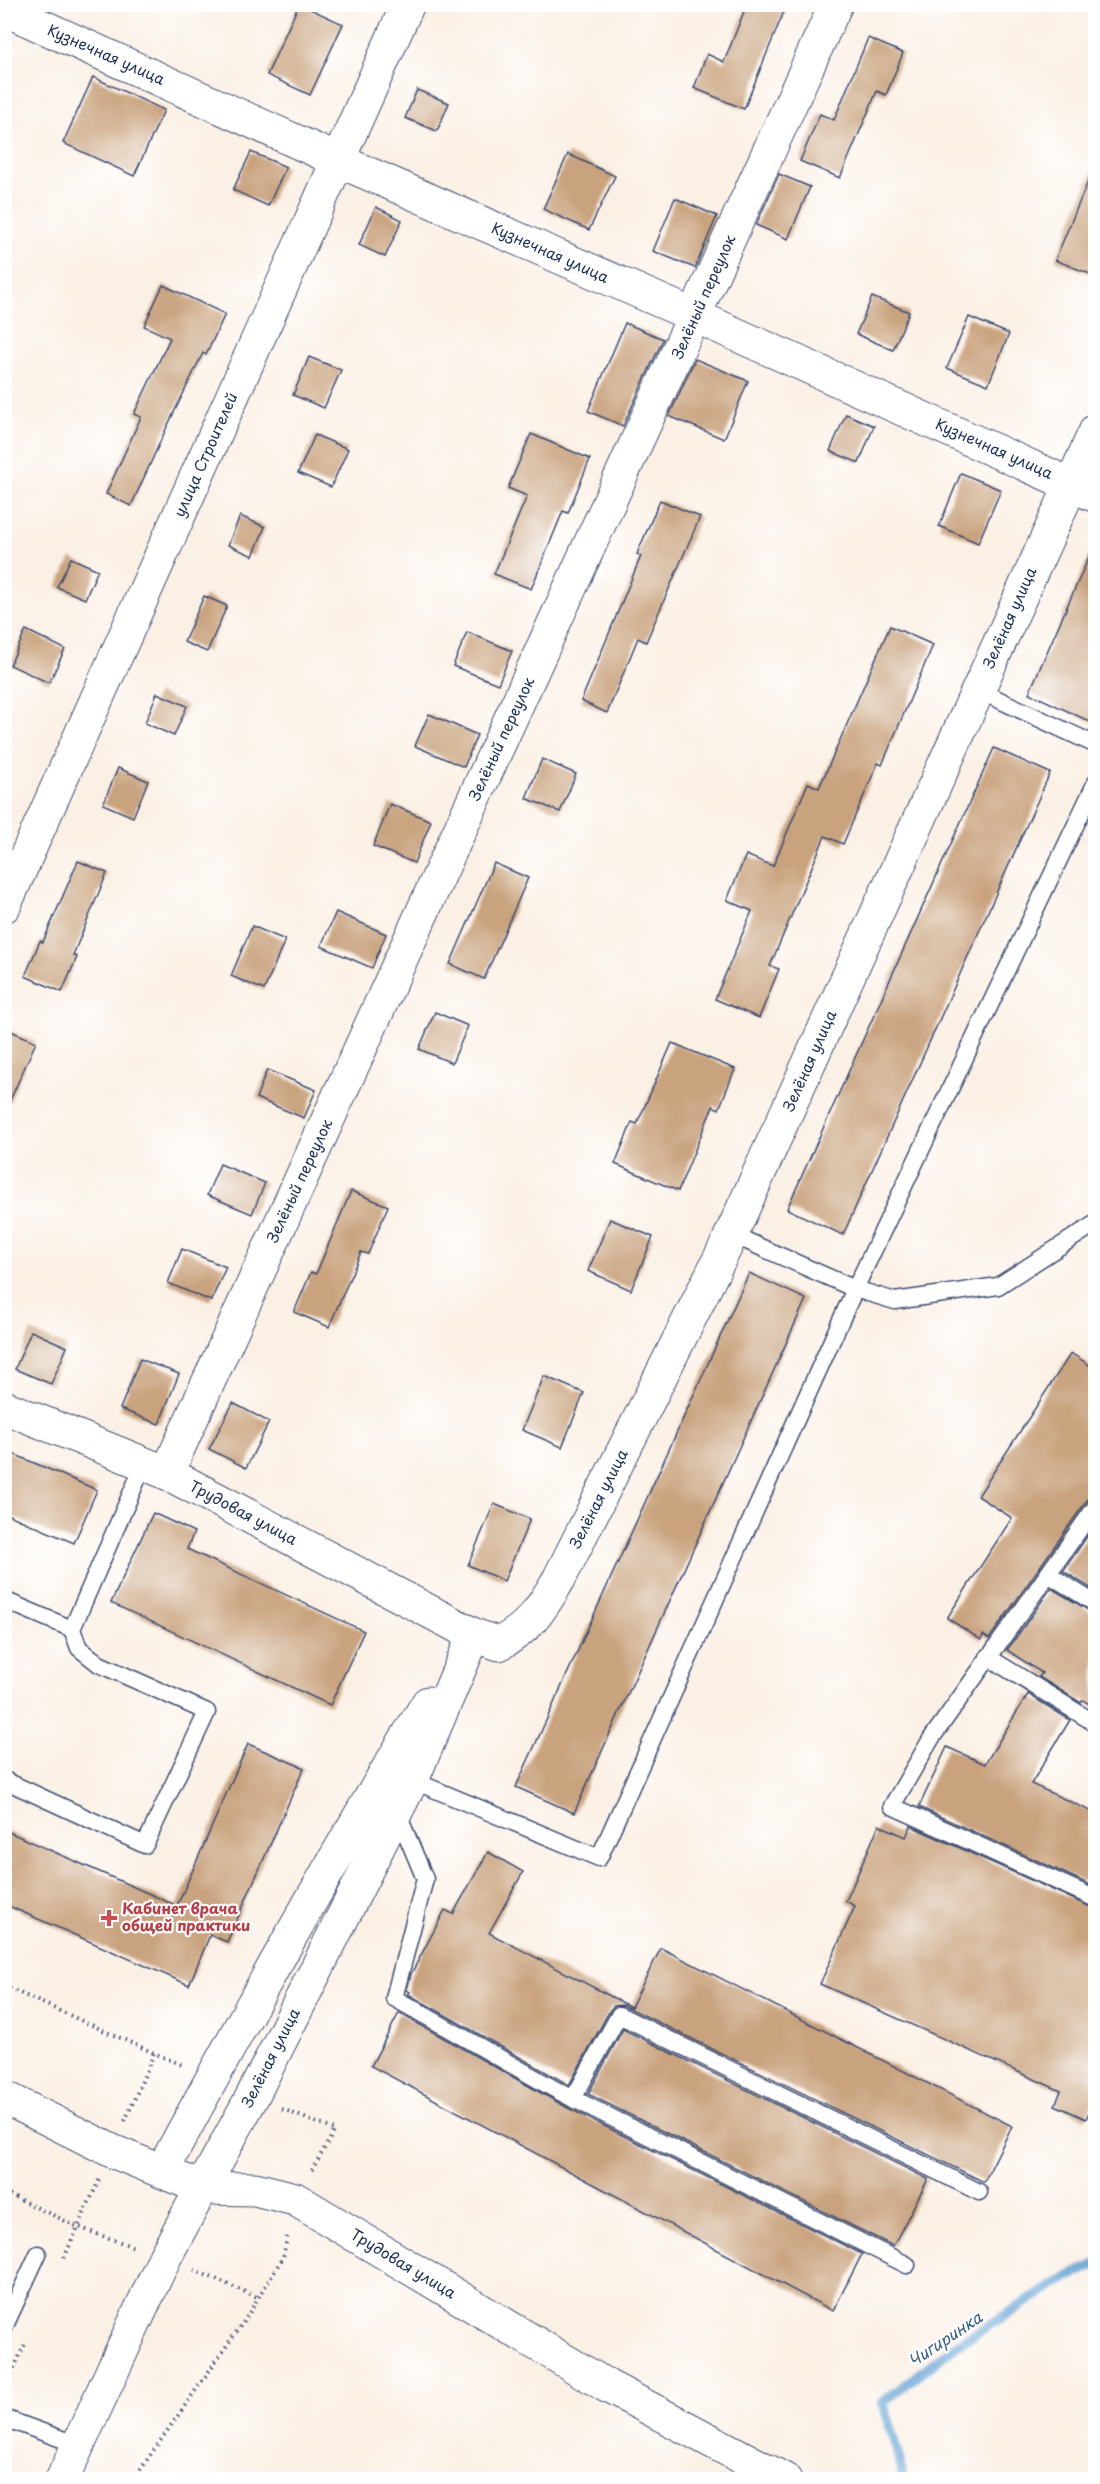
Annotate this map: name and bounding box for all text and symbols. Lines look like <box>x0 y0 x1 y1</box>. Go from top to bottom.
street label: Кузнечная улица <box>44 17 169 90</box>
street label: Кузнечная улица <box>488 215 613 288</box>
street label: Зелёный переулок <box>665 230 740 362</box>
street label: улица Строителей <box>167 388 242 520</box>
street label: Кузнечная улица <box>932 411 1057 484</box>
street label: Зелёная улица <box>976 562 1042 672</box>
street label: Зелёный переулок <box>462 673 539 804</box>
street label: Зелёная улица <box>776 1005 842 1115</box>
street label: Зелёный переулок <box>260 1115 337 1246</box>
street label: Зелёная улица <box>563 1444 633 1552</box>
street label: Трудовая улица <box>186 1474 302 1550</box>
place label: Кабинет врача общей практики <box>122 1896 250 1936</box>
marker: Кабинет врача общей практики <box>100 1909 118 1927</box>
street label: Зелёная улица <box>235 2003 305 2111</box>
street label: Трудовая улица <box>347 2222 461 2304</box>
water label: Чигиринка <box>903 2304 987 2372</box>

